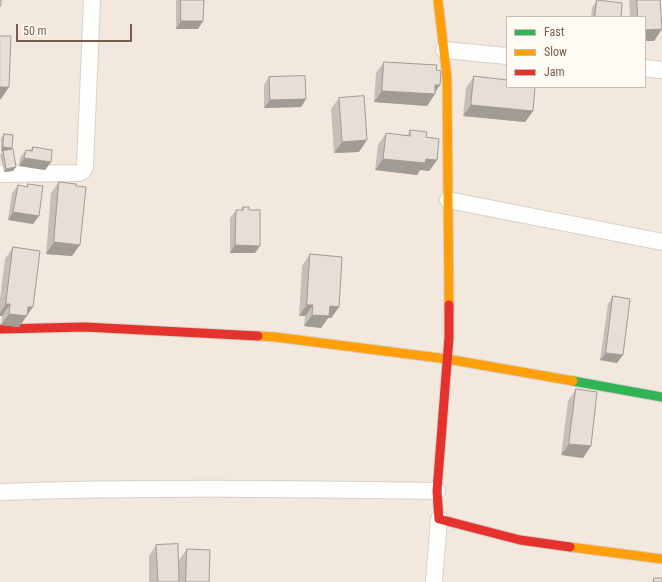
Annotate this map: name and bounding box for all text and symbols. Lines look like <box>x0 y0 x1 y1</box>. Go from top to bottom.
scale bar <box>18 16 134 42</box>
legend <box>506 16 646 88</box>
text: 50 m <box>23 24 47 38</box>
text: Fast <box>544 25 564 39</box>
text: Slow <box>544 45 567 59</box>
text: Jam <box>544 65 565 79</box>

